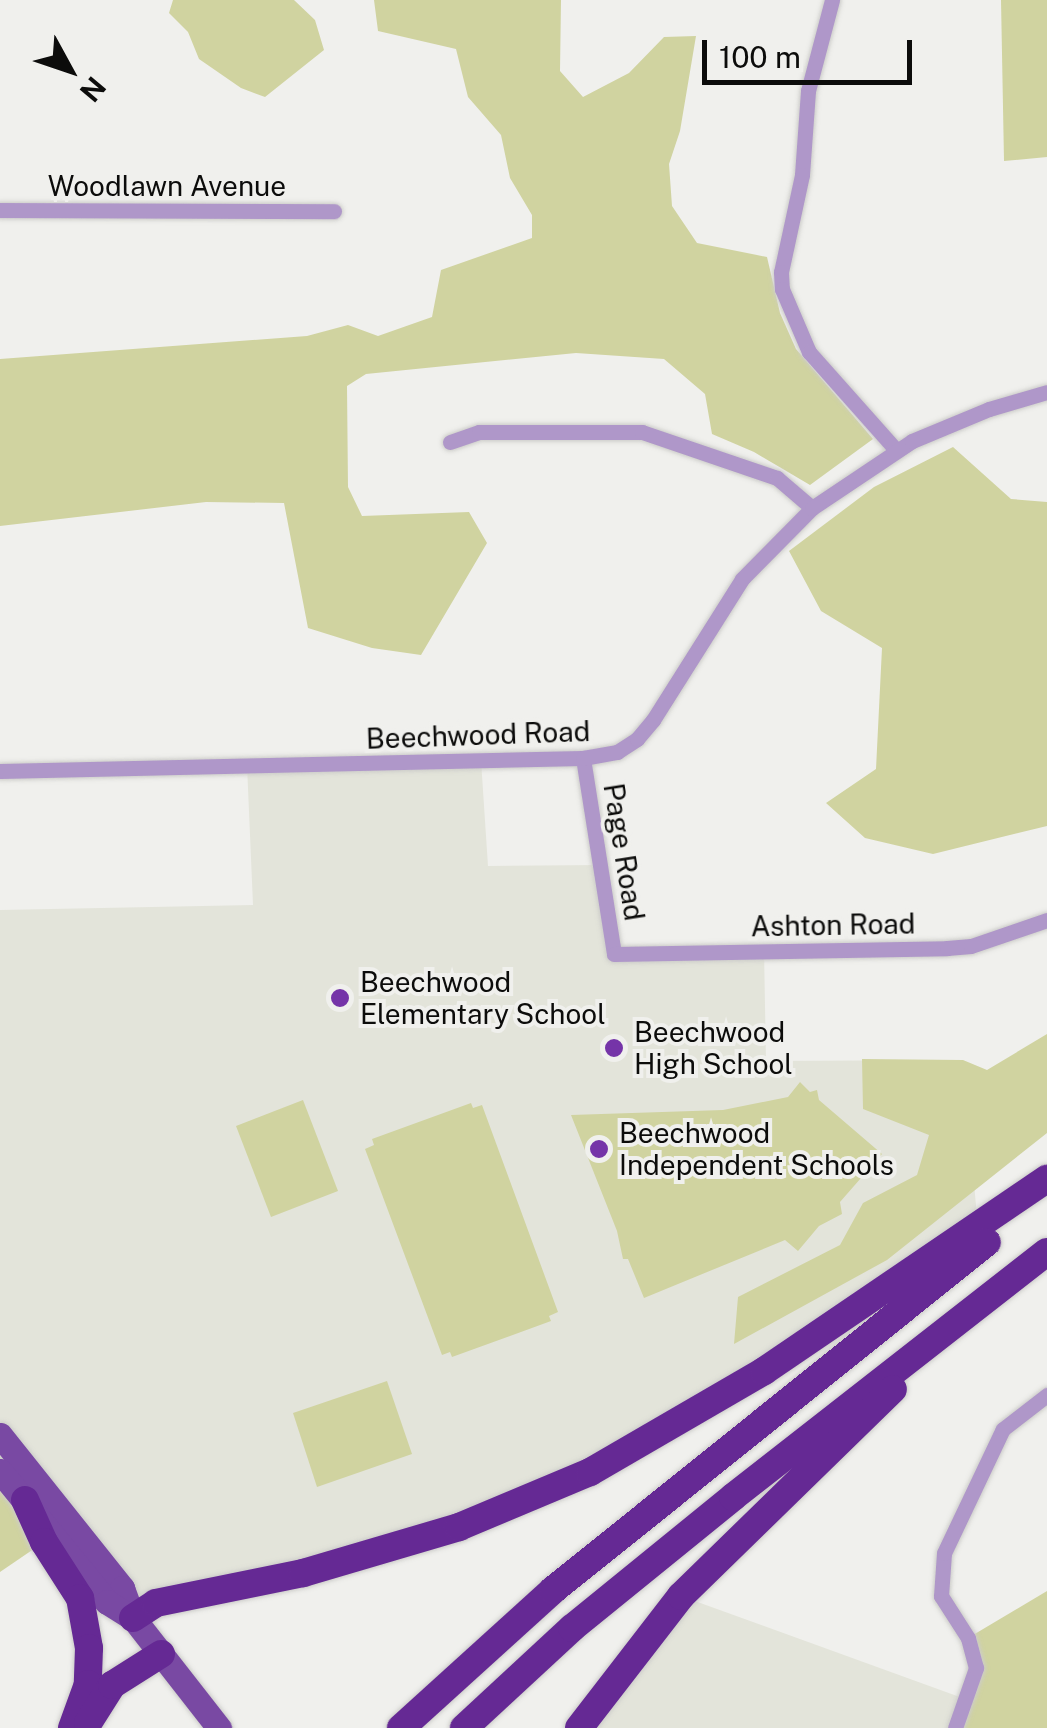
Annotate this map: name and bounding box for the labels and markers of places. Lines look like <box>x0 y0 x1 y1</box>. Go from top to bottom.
place label: Beechwood Elementary School <box>360 965 606 1031</box>
marker: Beechwood Elementary School <box>329 987 351 1009</box>
place label: Beechwood High School <box>634 1015 793 1081</box>
marker: Beechwood High School <box>603 1037 625 1059</box>
place label: Beechwood Independent Schools <box>619 1116 894 1182</box>
marker: Beechwood Independent Schools <box>588 1138 610 1160</box>

